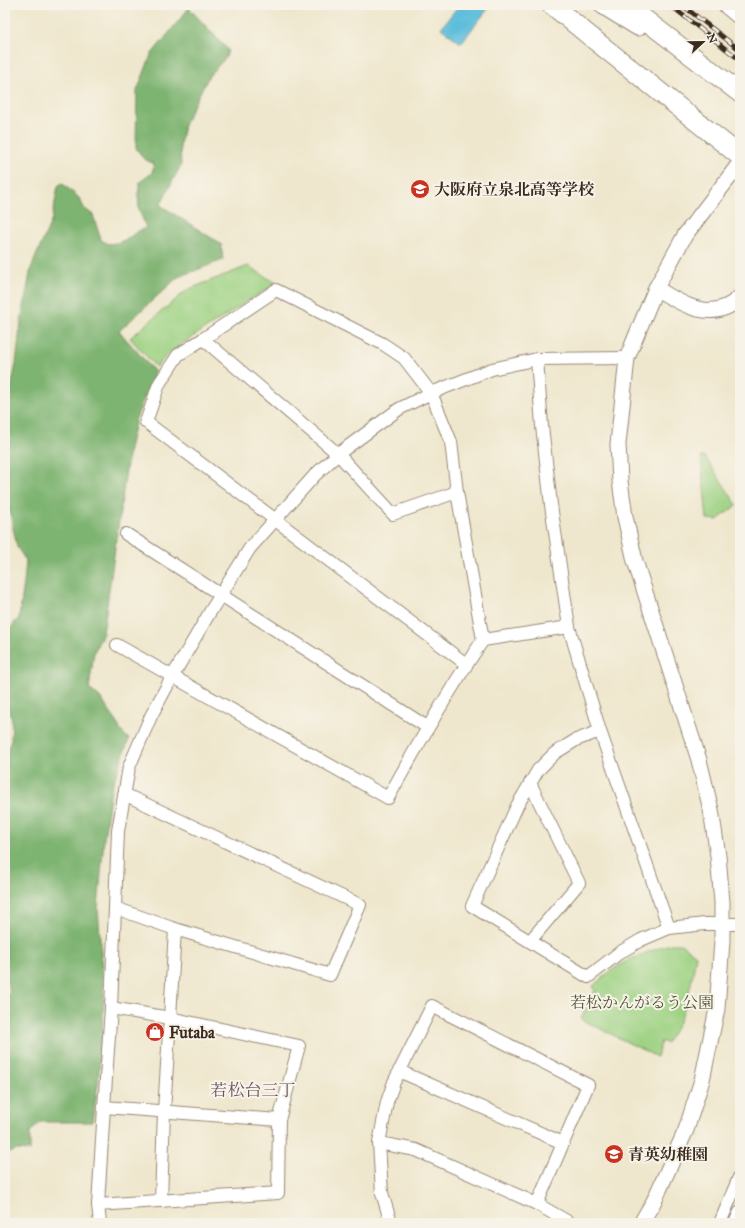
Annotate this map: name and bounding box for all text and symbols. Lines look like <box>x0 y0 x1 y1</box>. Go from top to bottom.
north arrow <box>683 22 723 62</box>
text: N <box>704 32 720 46</box>
school or university icon: 大阪府立泉北高等学校 <box>409 178 431 200</box>
place label: 大阪府立泉北高等学校 <box>434 180 595 199</box>
park label: 若松かんがるう公園 <box>570 993 714 1012</box>
shop icon: Futaba <box>144 1021 166 1043</box>
place label: Futaba <box>169 1023 216 1042</box>
district label: 若松台三丁 <box>211 1080 296 1101</box>
school or university icon: 青英幼稚園 <box>603 1143 625 1165</box>
place label: 青英幼稚園 <box>628 1145 708 1164</box>

